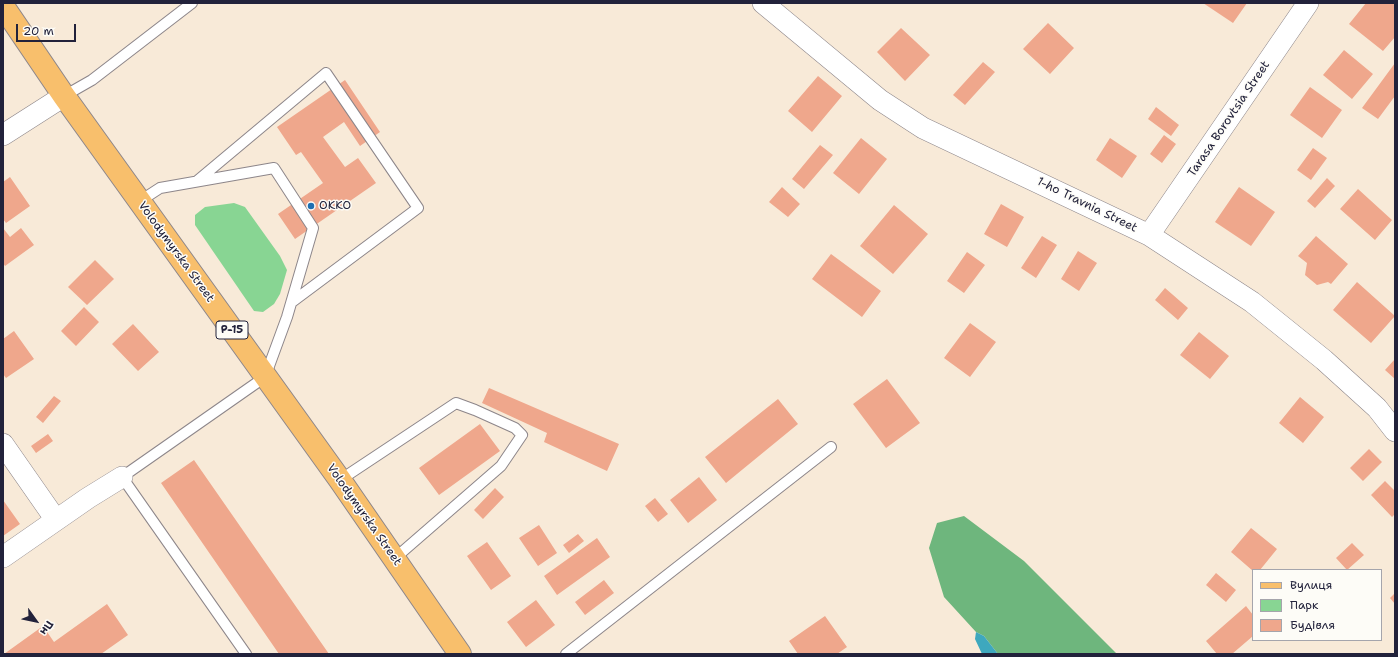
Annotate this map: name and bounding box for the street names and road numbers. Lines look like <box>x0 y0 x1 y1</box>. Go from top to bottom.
street label: Tarasa Borovtsia Street <box>1185 58 1273 180</box>
street label: 1-ho Travnia Street <box>1034 174 1140 236</box>
street label: Volodymyrska Street <box>135 199 217 305</box>
road number: Р-15 <box>216 321 248 339</box>
street label: Volodymyrska Street <box>323 461 405 569</box>

